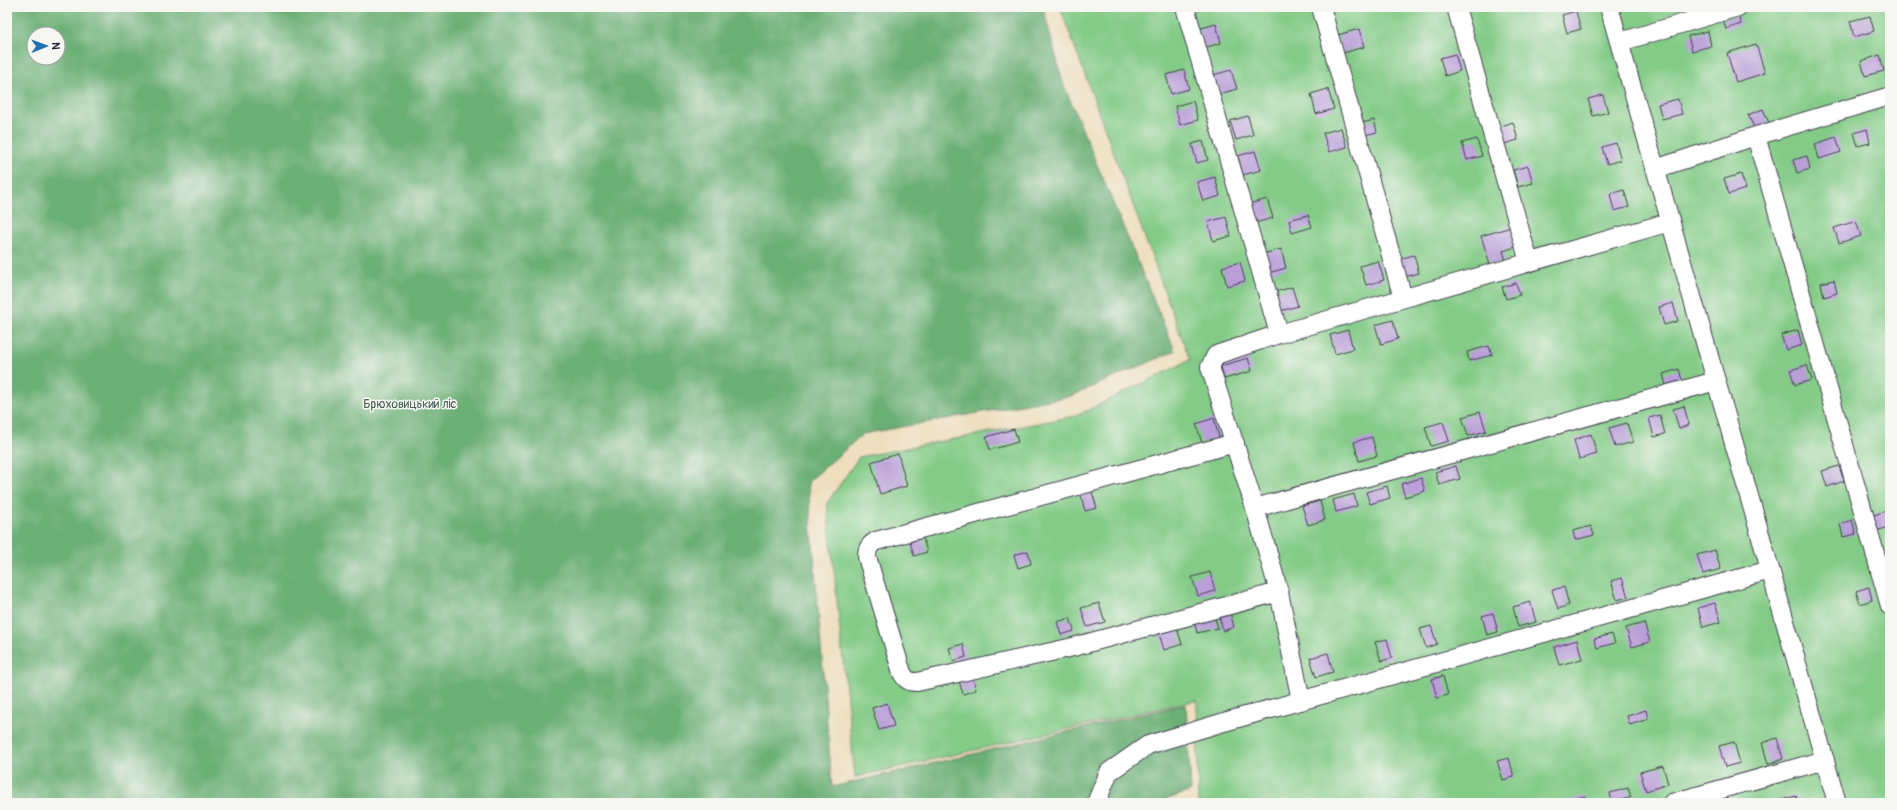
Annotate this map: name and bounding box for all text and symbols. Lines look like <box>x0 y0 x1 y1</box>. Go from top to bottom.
north arrow <box>26 26 66 66</box>
text: N <box>49 42 62 50</box>
park label: Брюховицький ліс <box>363 397 457 412</box>

